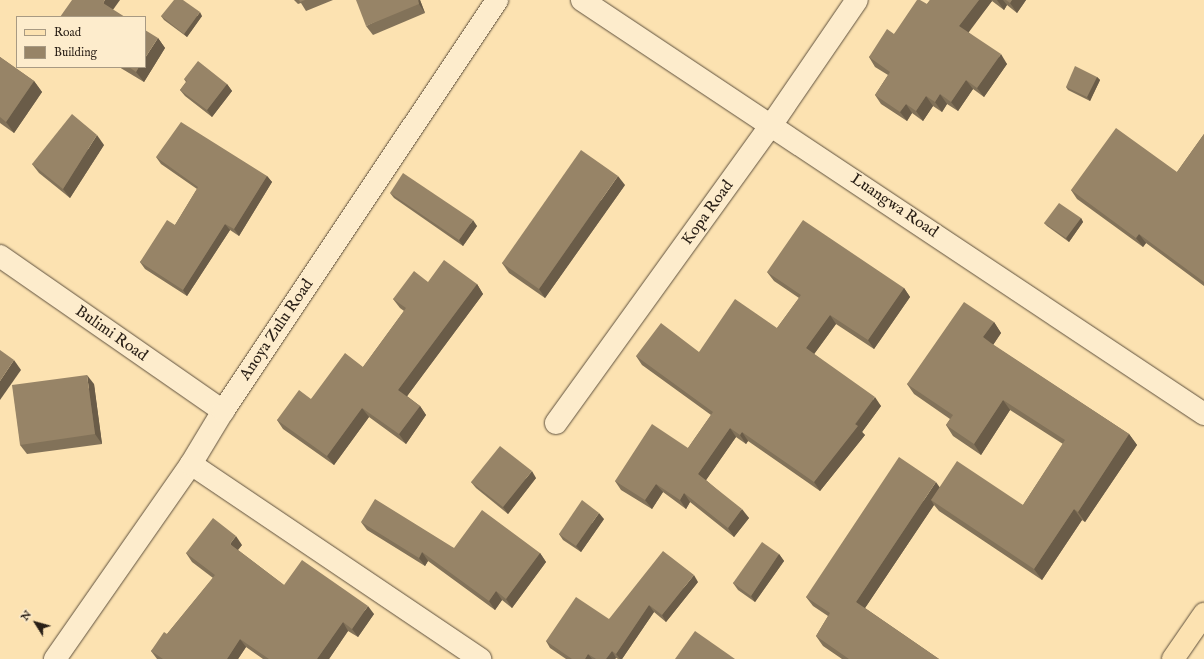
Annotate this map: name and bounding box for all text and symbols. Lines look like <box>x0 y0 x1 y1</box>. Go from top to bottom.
legend <box>16 16 146 68</box>
text: Road <box>54 25 81 40</box>
text: Building <box>54 45 97 60</box>
street label: Luangwa Road <box>847 170 941 242</box>
street label: Kopa Road <box>678 177 738 249</box>
street label: Anoya Zulu Road <box>236 276 318 384</box>
street label: Bulimi Road <box>71 302 151 366</box>
north arrow <box>16 603 56 643</box>
text: N <box>18 608 35 624</box>

